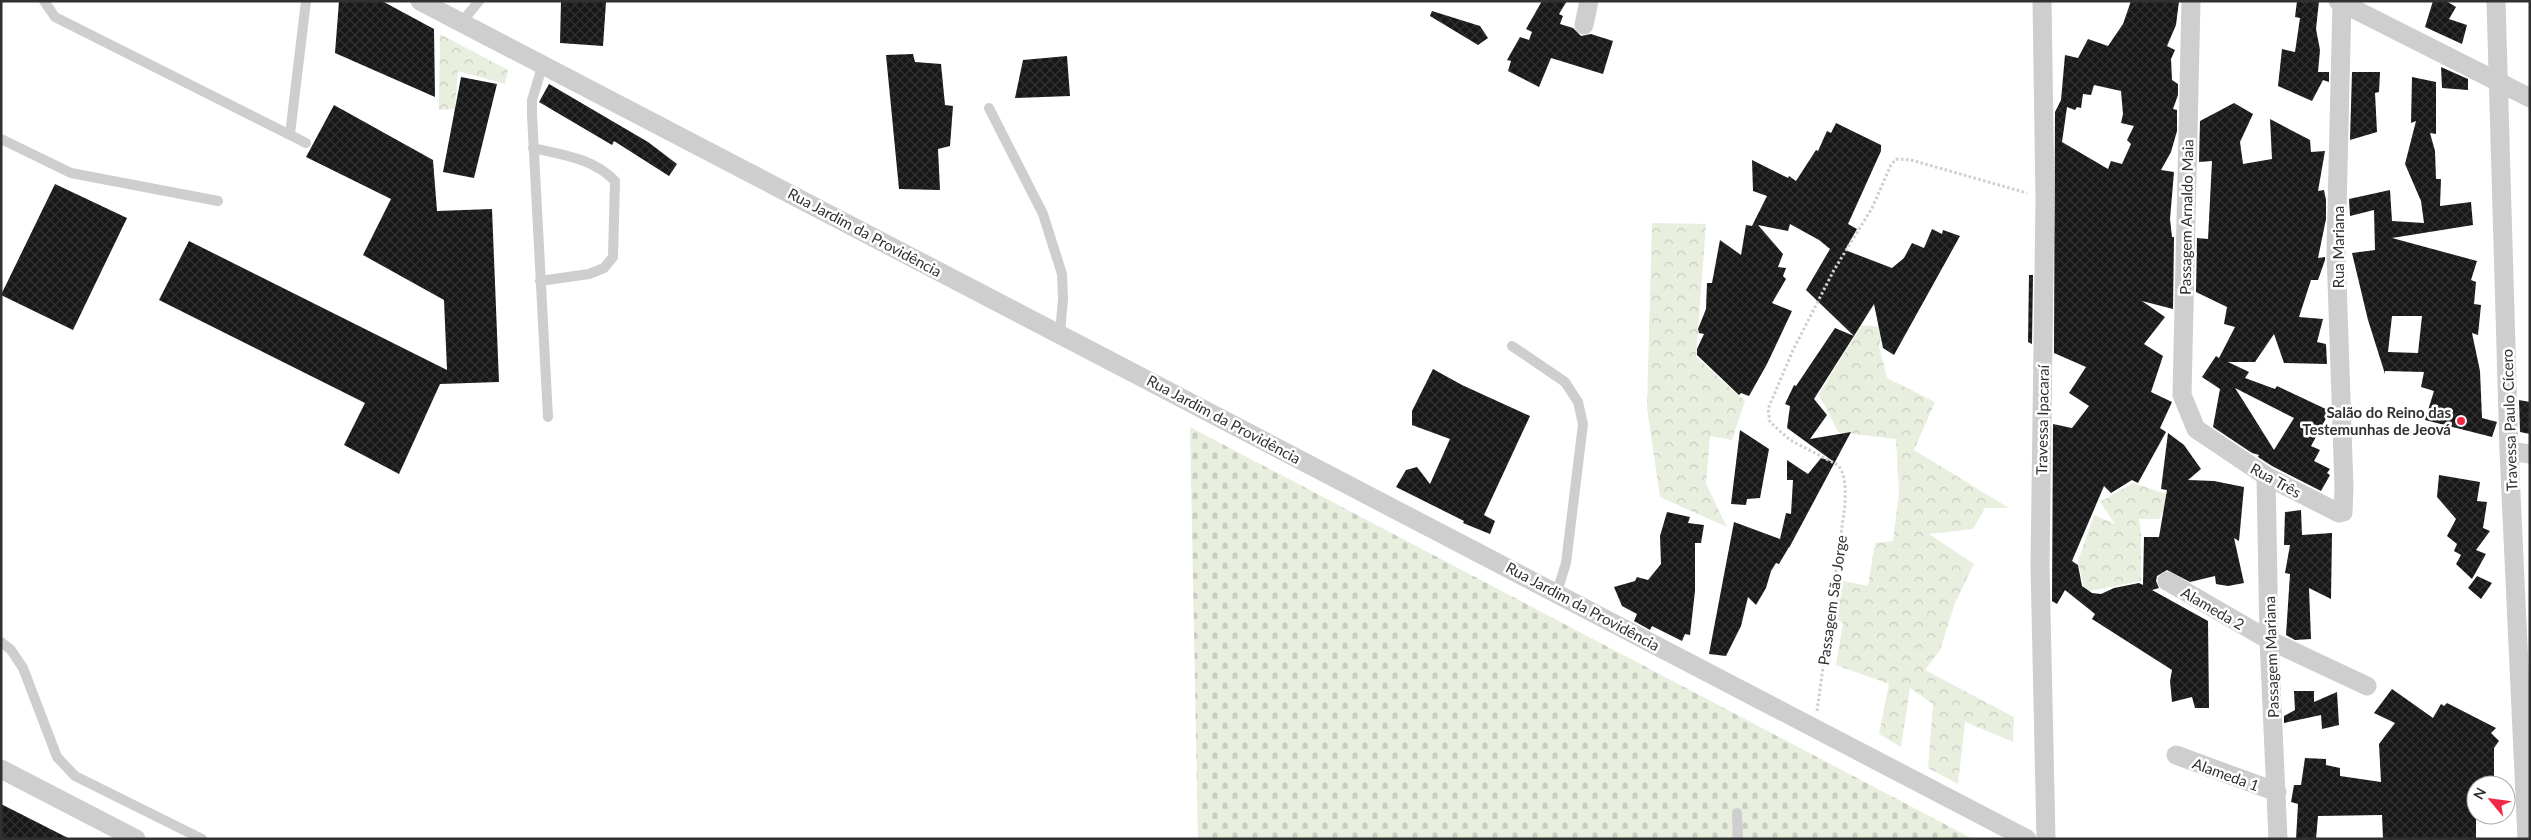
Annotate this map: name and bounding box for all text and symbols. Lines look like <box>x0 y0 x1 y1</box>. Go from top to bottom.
street label: Passagem Arnaldo Maia <box>2176 139 2196 295</box>
street label: Rua Jardim da Providência <box>785 184 945 280</box>
street label: Rua Mariana <box>2329 206 2347 288</box>
street label: Travessa Paulo Cícero <box>2498 349 2520 491</box>
street label: Travessa Ipacaraí <box>2032 363 2052 475</box>
street label: Rua Jardim da Providência <box>1144 371 1304 467</box>
place label: Salão do Reino das Testemunhas de Jeová <box>2302 403 2451 438</box>
marker: Salão do Reino das Testemunhas de Jeová <box>2455 415 2467 427</box>
street label: Rua Três <box>2248 459 2304 501</box>
street label: Passagem São Jorge <box>1814 534 1850 666</box>
street label: Rua Jardim da Providência <box>1503 558 1663 654</box>
street label: Alameda 2 <box>2178 583 2248 633</box>
street label: Passagem Mariana <box>2260 596 2282 718</box>
street label: Alameda 1 <box>2190 754 2262 794</box>
north arrow <box>2466 775 2516 825</box>
text: N <box>2469 785 2489 802</box>

